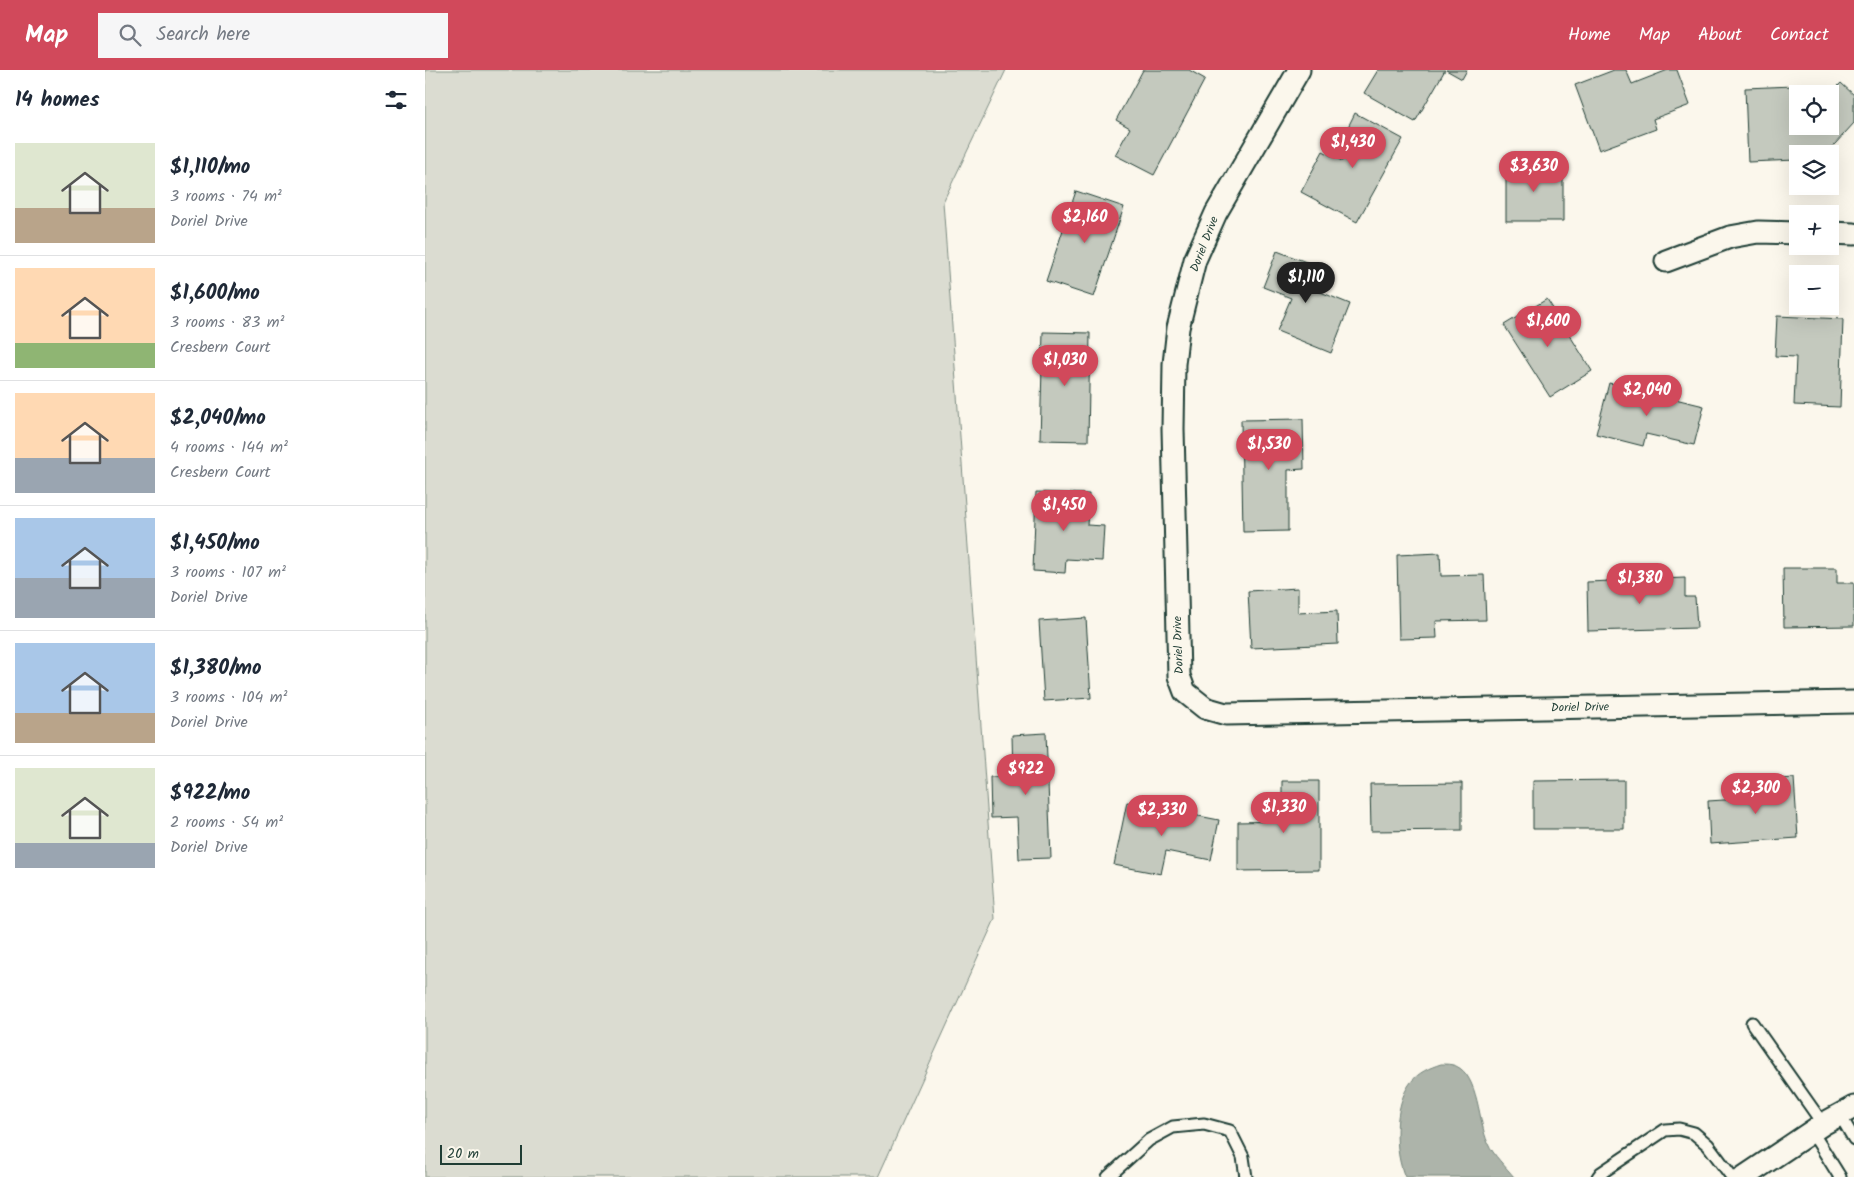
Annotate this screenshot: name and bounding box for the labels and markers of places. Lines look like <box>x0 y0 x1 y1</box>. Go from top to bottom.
pin: $1,430 <box>1312 126 1394 169</box>
pin: $3,630 <box>1493 150 1575 193</box>
pin: $2,160 <box>1044 202 1126 244</box>
pin: $1,110 <box>1265 262 1347 304</box>
pin: $1,600 <box>1507 306 1589 348</box>
pin: $1,030 <box>1024 344 1106 387</box>
pin: $2,040 <box>1606 374 1688 417</box>
pin: $1,530 <box>1228 428 1310 471</box>
pin: $1,450 <box>1023 490 1105 532</box>
pin: $1,380 <box>1599 562 1681 605</box>
pin: $922 <box>996 754 1056 796</box>
pin: $2,300 <box>1715 772 1797 815</box>
pin: $1,330 <box>1243 792 1325 834</box>
pin: $2,330 <box>1121 794 1203 837</box>

